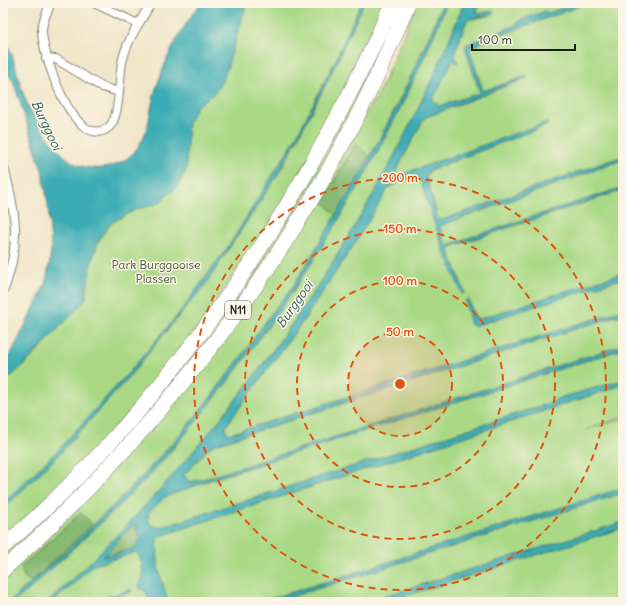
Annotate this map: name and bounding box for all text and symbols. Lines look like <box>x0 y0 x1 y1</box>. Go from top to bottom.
scale bar <box>472 26 575 52</box>
text: 100 m <box>478 32 512 47</box>
water label: Burggooi <box>28 97 66 155</box>
text: 200 m <box>382 170 418 185</box>
text: 150 m <box>384 221 417 236</box>
park label: Park Burggooise Plassen <box>112 257 200 286</box>
text: 100 m <box>383 273 417 288</box>
water label: Burggooi <box>272 276 318 331</box>
road number: N11 <box>225 301 251 319</box>
text: 50 m <box>386 324 415 339</box>
centre of rings <box>393 377 407 391</box>

